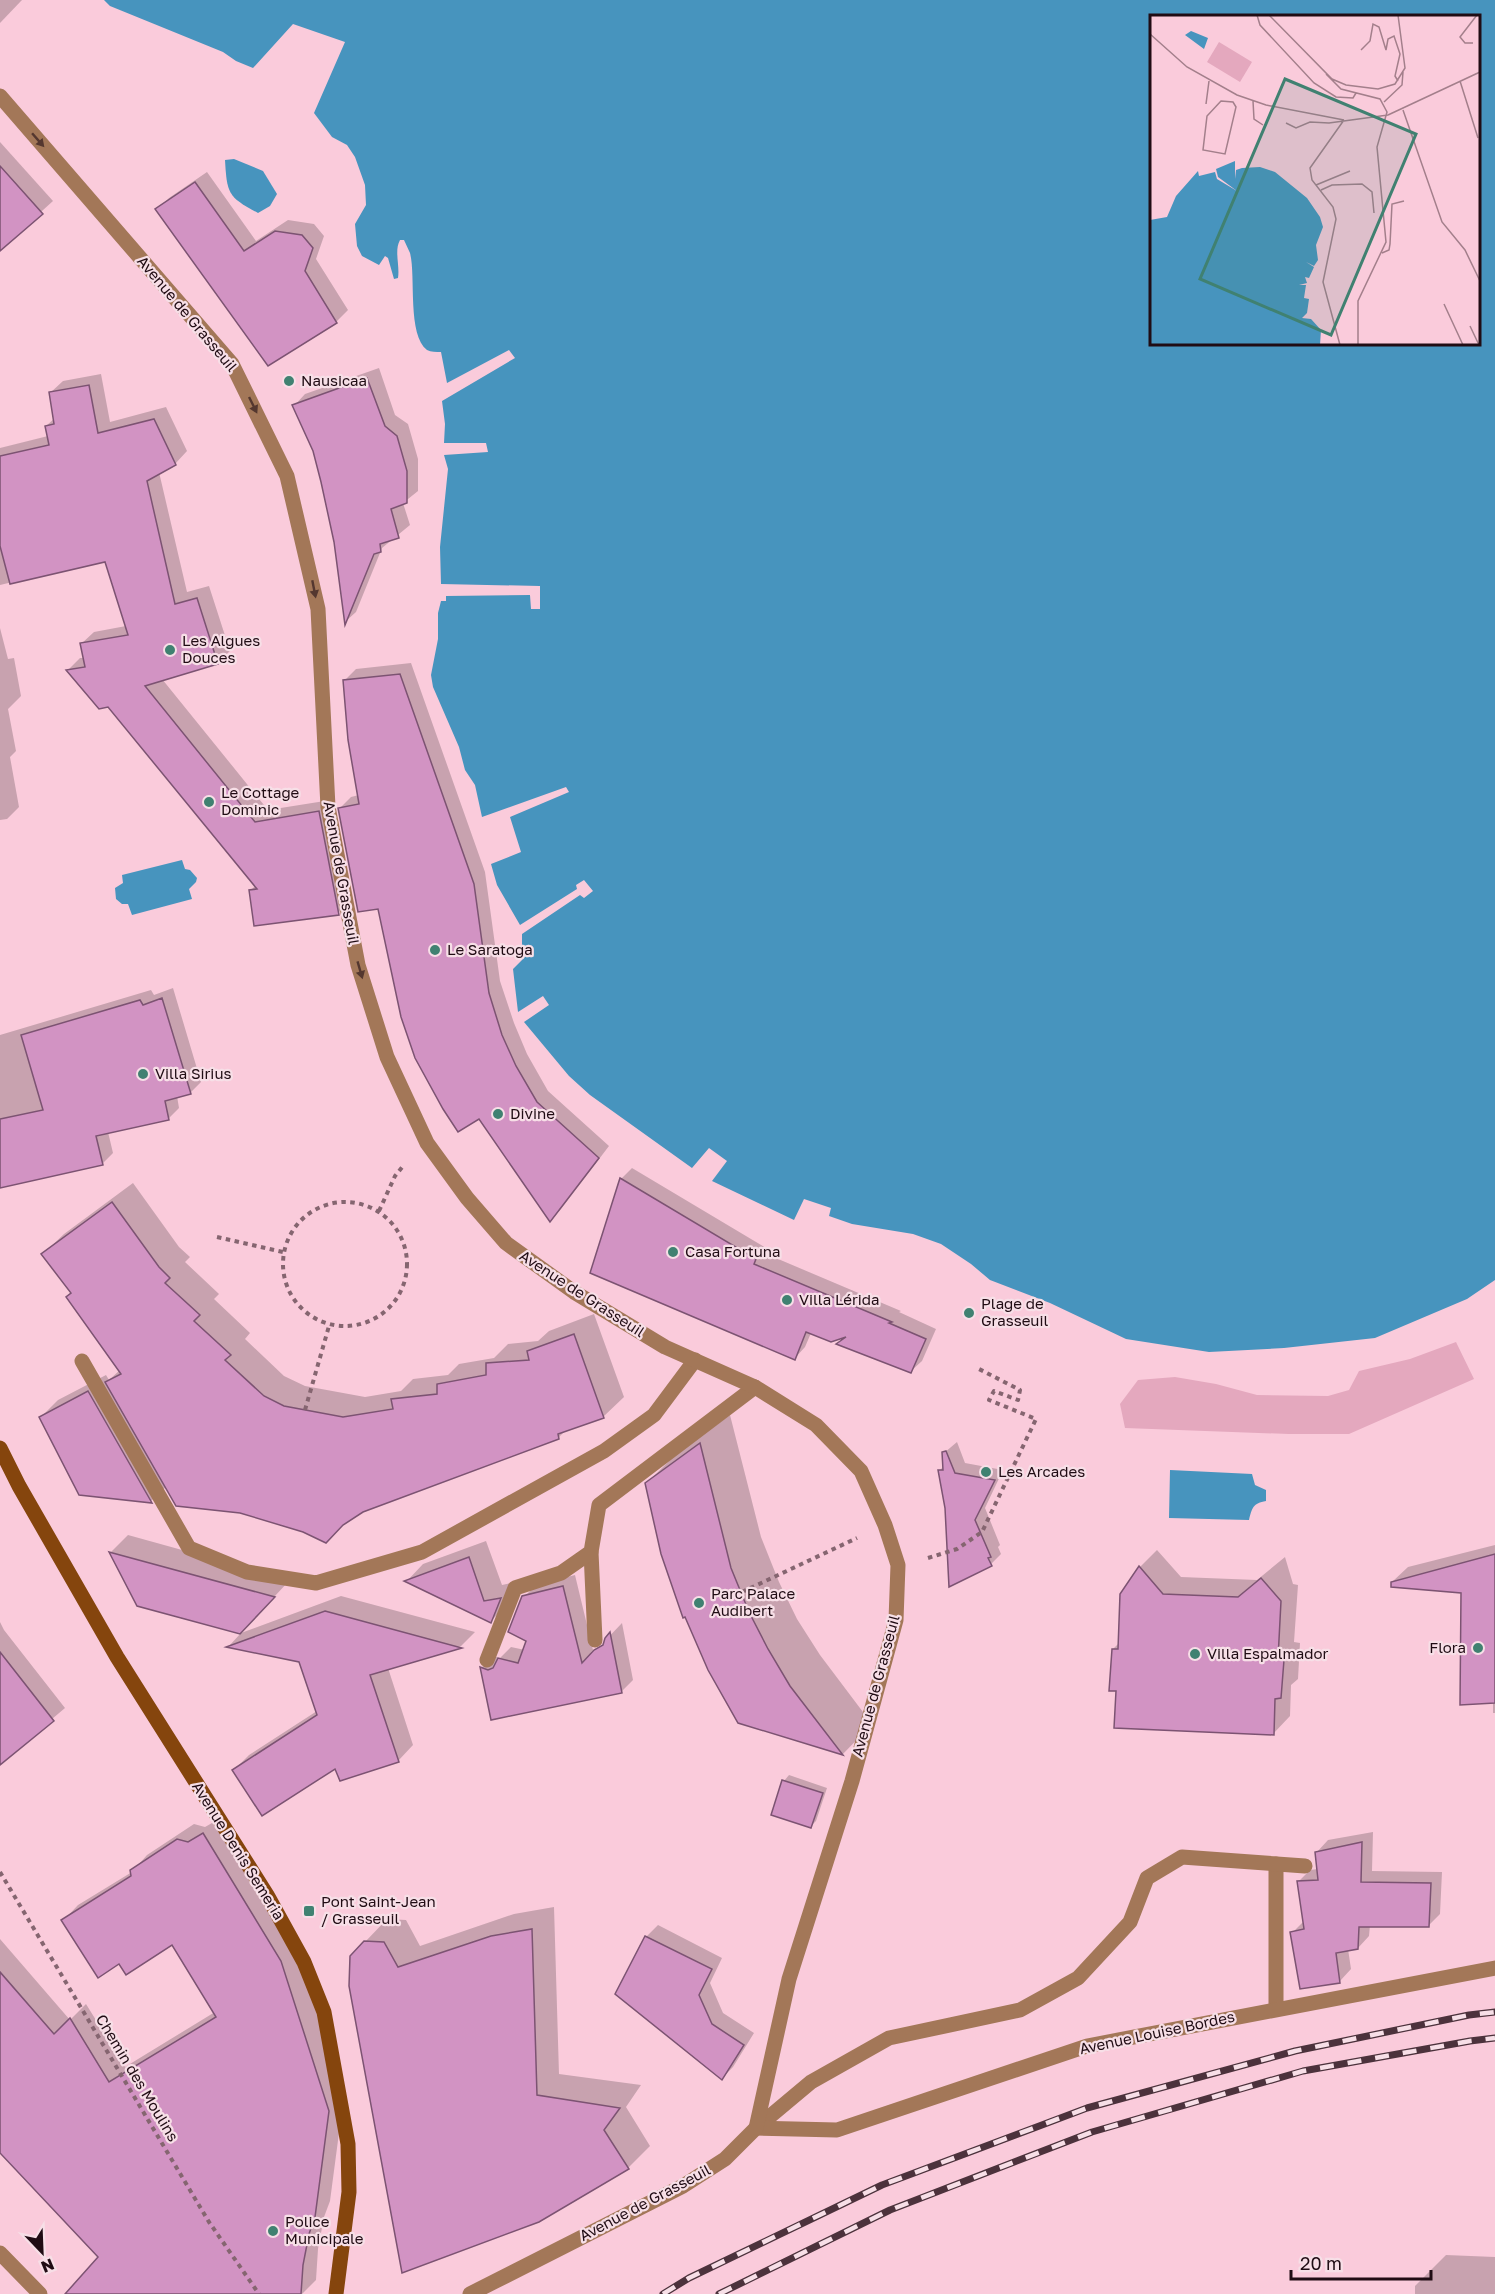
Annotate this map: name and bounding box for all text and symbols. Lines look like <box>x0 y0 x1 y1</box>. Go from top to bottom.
inset map <box>1150 15 1480 345</box>
one-way arrow <box>32 133 45 148</box>
street label: Avenue de Grasseuil <box>134 252 242 375</box>
place label: Nausicaa <box>301 371 367 389</box>
marker: Nausicaa <box>282 374 296 388</box>
one-way arrow <box>248 397 257 414</box>
one-way arrow <box>310 580 319 599</box>
place label: Les Algues Douces <box>182 631 260 666</box>
marker: Les Algues Douces <box>163 643 177 657</box>
place label: Le Cottage Dominic <box>221 783 300 818</box>
marker: Le Cottage Dominic <box>202 795 216 809</box>
street label: Avenue de Grasseuil <box>320 800 364 946</box>
place label: Le Saratoga <box>447 940 533 958</box>
marker: Le Saratoga <box>428 943 442 957</box>
one-way arrow <box>356 961 365 979</box>
place label: Villa Sirius <box>155 1064 231 1082</box>
marker: Villa Sirius <box>136 1067 150 1081</box>
place label: Divine <box>510 1104 555 1122</box>
marker: Divine <box>491 1107 505 1121</box>
place label: Casa Fortuna <box>685 1242 781 1260</box>
marker: Casa Fortuna <box>666 1245 680 1259</box>
street label: Avenue de Grasseuil <box>517 1246 649 1340</box>
place label: Villa Lérida <box>799 1290 880 1308</box>
marker: Villa Lérida <box>780 1293 794 1307</box>
place label: Plage de Grasseuil <box>981 1294 1048 1329</box>
marker: Plage de Grasseuil <box>962 1306 976 1320</box>
place label: Les Arcades <box>998 1462 1085 1480</box>
marker: Les Arcades <box>979 1465 993 1479</box>
place label: Parc Palace Audibert <box>711 1584 795 1619</box>
marker: Parc Palace Audibert <box>692 1596 706 1610</box>
street label: Avenue de Grasseuil <box>847 1613 903 1758</box>
place label: Flora <box>1429 1638 1466 1656</box>
marker: Flora <box>1471 1641 1485 1655</box>
place label: Villa Espalmador <box>1207 1644 1328 1662</box>
marker: Villa Espalmador <box>1188 1647 1202 1661</box>
street label: Avenue Denis Semeria <box>189 1778 289 1923</box>
place label: Pont Saint-Jean / Grasseuil <box>321 1892 436 1927</box>
marker: Pont Saint-Jean / Grasseuil <box>302 1904 316 1918</box>
street label: Avenue Louise Bordes <box>1078 2007 1236 2057</box>
street label: Chemin des Moulins <box>93 2011 183 2144</box>
street label: Avenue de Grasseuil <box>576 2160 713 2244</box>
place label: Police Municipale <box>285 2212 364 2247</box>
north arrow <box>12 2222 72 2282</box>
marker: Police Municipale <box>266 2224 280 2238</box>
scale bar <box>1291 2243 1430 2281</box>
text: 20 m <box>1300 2252 1342 2274</box>
text: N <box>38 2254 57 2277</box>

